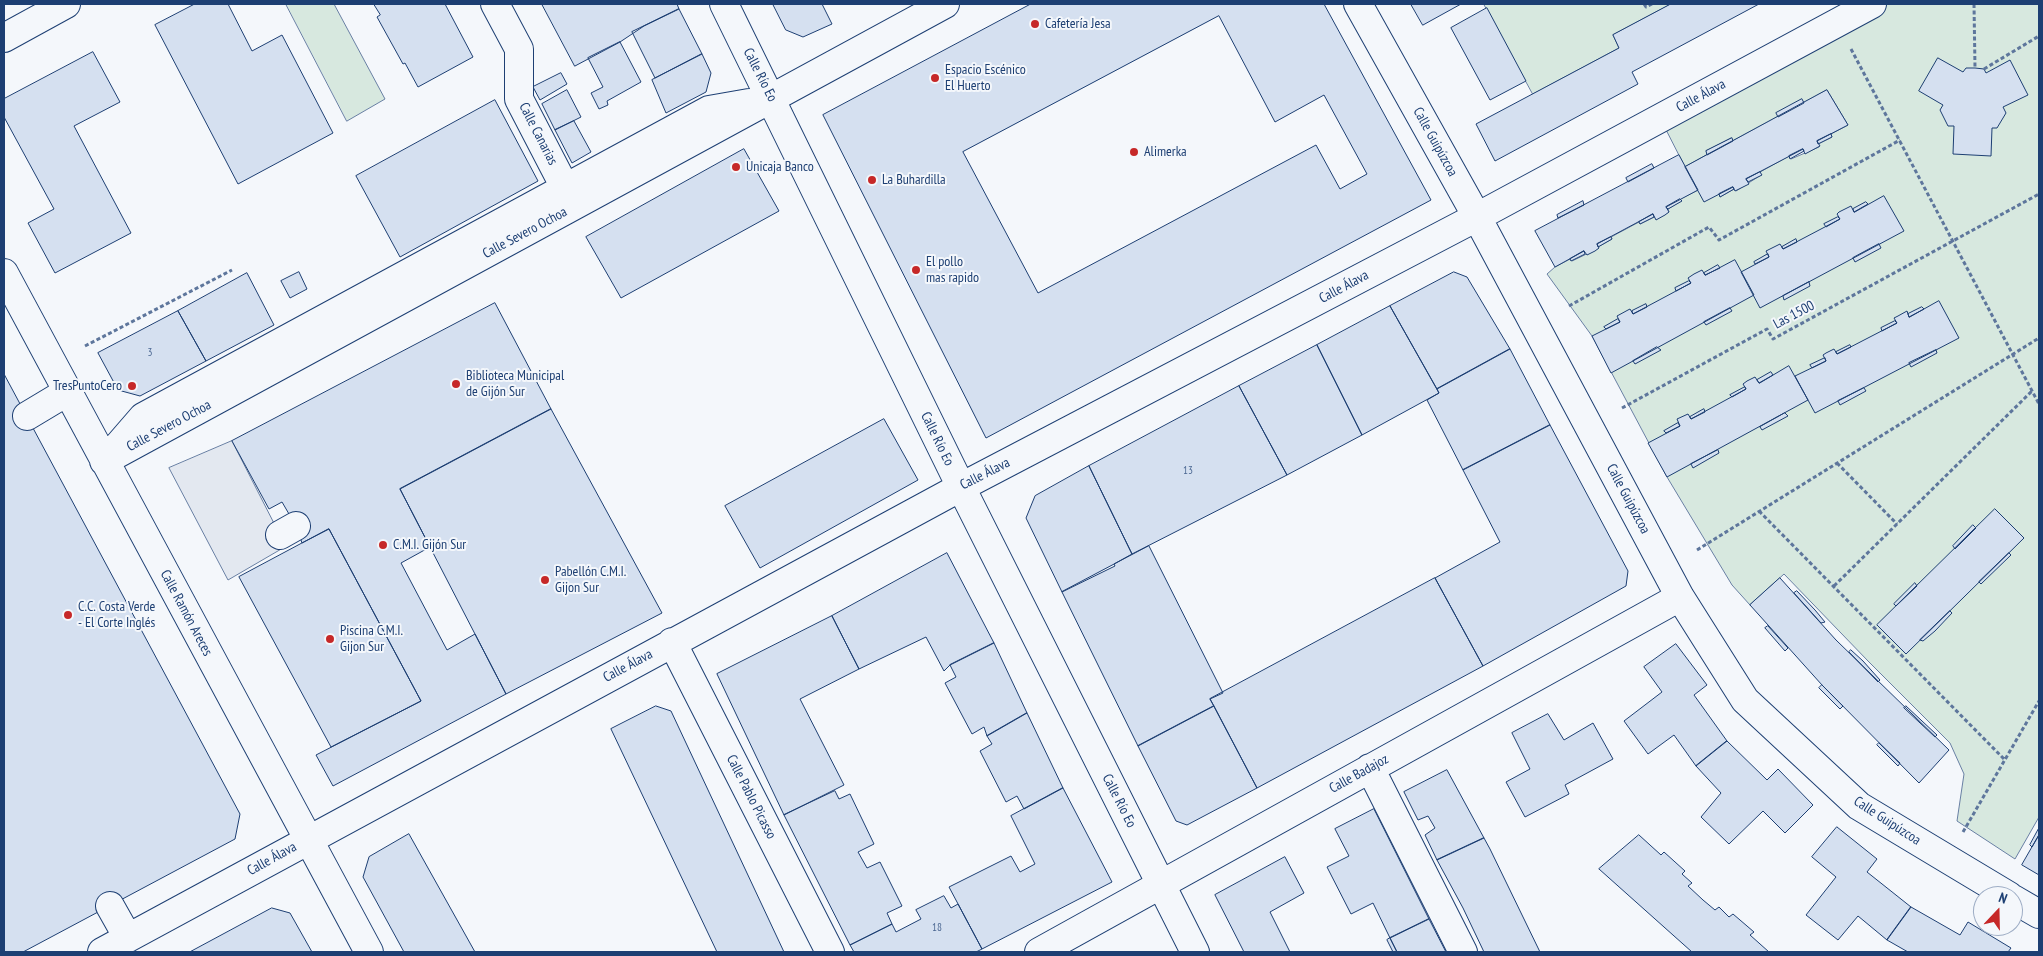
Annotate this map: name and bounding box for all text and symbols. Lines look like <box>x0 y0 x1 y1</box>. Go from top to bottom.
place label: Cafetería Jesa <box>1045 16 1111 32</box>
marker: Cafetería Jesa <box>1029 18 1041 30</box>
street label: Calle Río Eo <box>739 45 781 105</box>
place label: Espacio Escénico El Huerto <box>945 62 1026 94</box>
marker: Espacio Escénico El Huerto <box>929 72 941 84</box>
street label: Calle Álava <box>1673 76 1729 116</box>
street label: Calle Canarias <box>515 100 561 168</box>
street label: Calle Guipúzcoa <box>1409 104 1461 180</box>
place label: Alimerka <box>1144 144 1187 160</box>
marker: Alimerka <box>1128 146 1140 158</box>
place label: Unicaja Banco <box>746 159 814 175</box>
marker: Unicaja Banco <box>730 161 742 173</box>
place label: La Buhardilla <box>882 172 946 188</box>
marker: La Buhardilla <box>866 174 878 186</box>
street label: Calle Severo Ochoa <box>480 204 570 262</box>
place label: El pollo mas rapido <box>926 254 979 286</box>
marker: El pollo mas rapido <box>910 264 922 276</box>
street label: Calle Álava <box>1316 267 1372 307</box>
street label: Las 1500 <box>1771 297 1817 333</box>
house number: 3 <box>148 346 152 360</box>
place label: Biblioteca Municipal de Gijón Sur <box>466 368 564 401</box>
place label: TresPuntoCero <box>53 378 122 394</box>
marker: Biblioteca Municipal de Gijón Sur <box>450 378 462 390</box>
marker: TresPuntoCero <box>126 380 138 392</box>
street label: Calle Severo Ochoa <box>124 397 214 455</box>
street label: Calle Río Eo <box>917 409 957 469</box>
street label: Calle Álava <box>957 454 1013 494</box>
street label: Calle Guipúzcoa <box>1603 461 1653 537</box>
house number: 13 <box>1183 464 1193 478</box>
place label: C.M.I. Gijón Sur <box>393 537 466 553</box>
marker: C.M.I. Gijón Sur <box>377 539 389 551</box>
place label: Pabellón C.M.I. Gijon Sur <box>555 564 626 596</box>
street label: Calle Ramón Areces <box>156 567 216 659</box>
marker: Pabellón C.M.I. Gijon Sur <box>539 574 551 586</box>
place label: C.C. Costa Verde - El Corte Inglés <box>78 599 155 632</box>
marker: C.C. Costa Verde - El Corte Inglés <box>62 609 74 621</box>
place label: Piscina C.M.I. Gijon Sur <box>340 623 403 656</box>
marker: Piscina C.M.I. Gijon Sur <box>324 633 336 645</box>
street label: Calle Álava <box>600 646 656 686</box>
street label: Calle Badajoz <box>1327 751 1391 797</box>
street label: Calle Pablo Picasso <box>723 752 779 842</box>
street label: Calle Río Eo <box>1098 771 1140 831</box>
street label: Calle Guipúzcoa <box>1850 793 1924 849</box>
street label: Calle Álava <box>244 839 300 879</box>
north arrow <box>1973 886 2023 936</box>
text: N <box>1996 888 2010 908</box>
house number: 18 <box>932 921 942 935</box>

